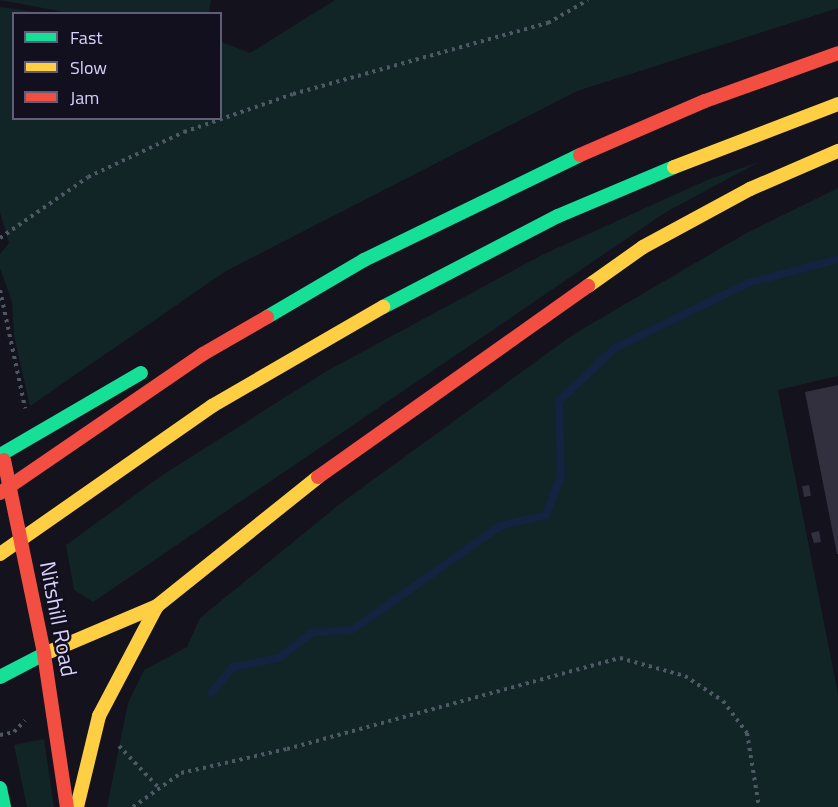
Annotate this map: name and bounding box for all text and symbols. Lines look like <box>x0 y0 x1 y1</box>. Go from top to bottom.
legend <box>12 12 222 120</box>
text: Fast <box>70 24 103 51</box>
text: Slow <box>70 54 107 81</box>
text: Jam <box>70 84 99 111</box>
street label: Nitshill Road <box>34 559 82 679</box>

